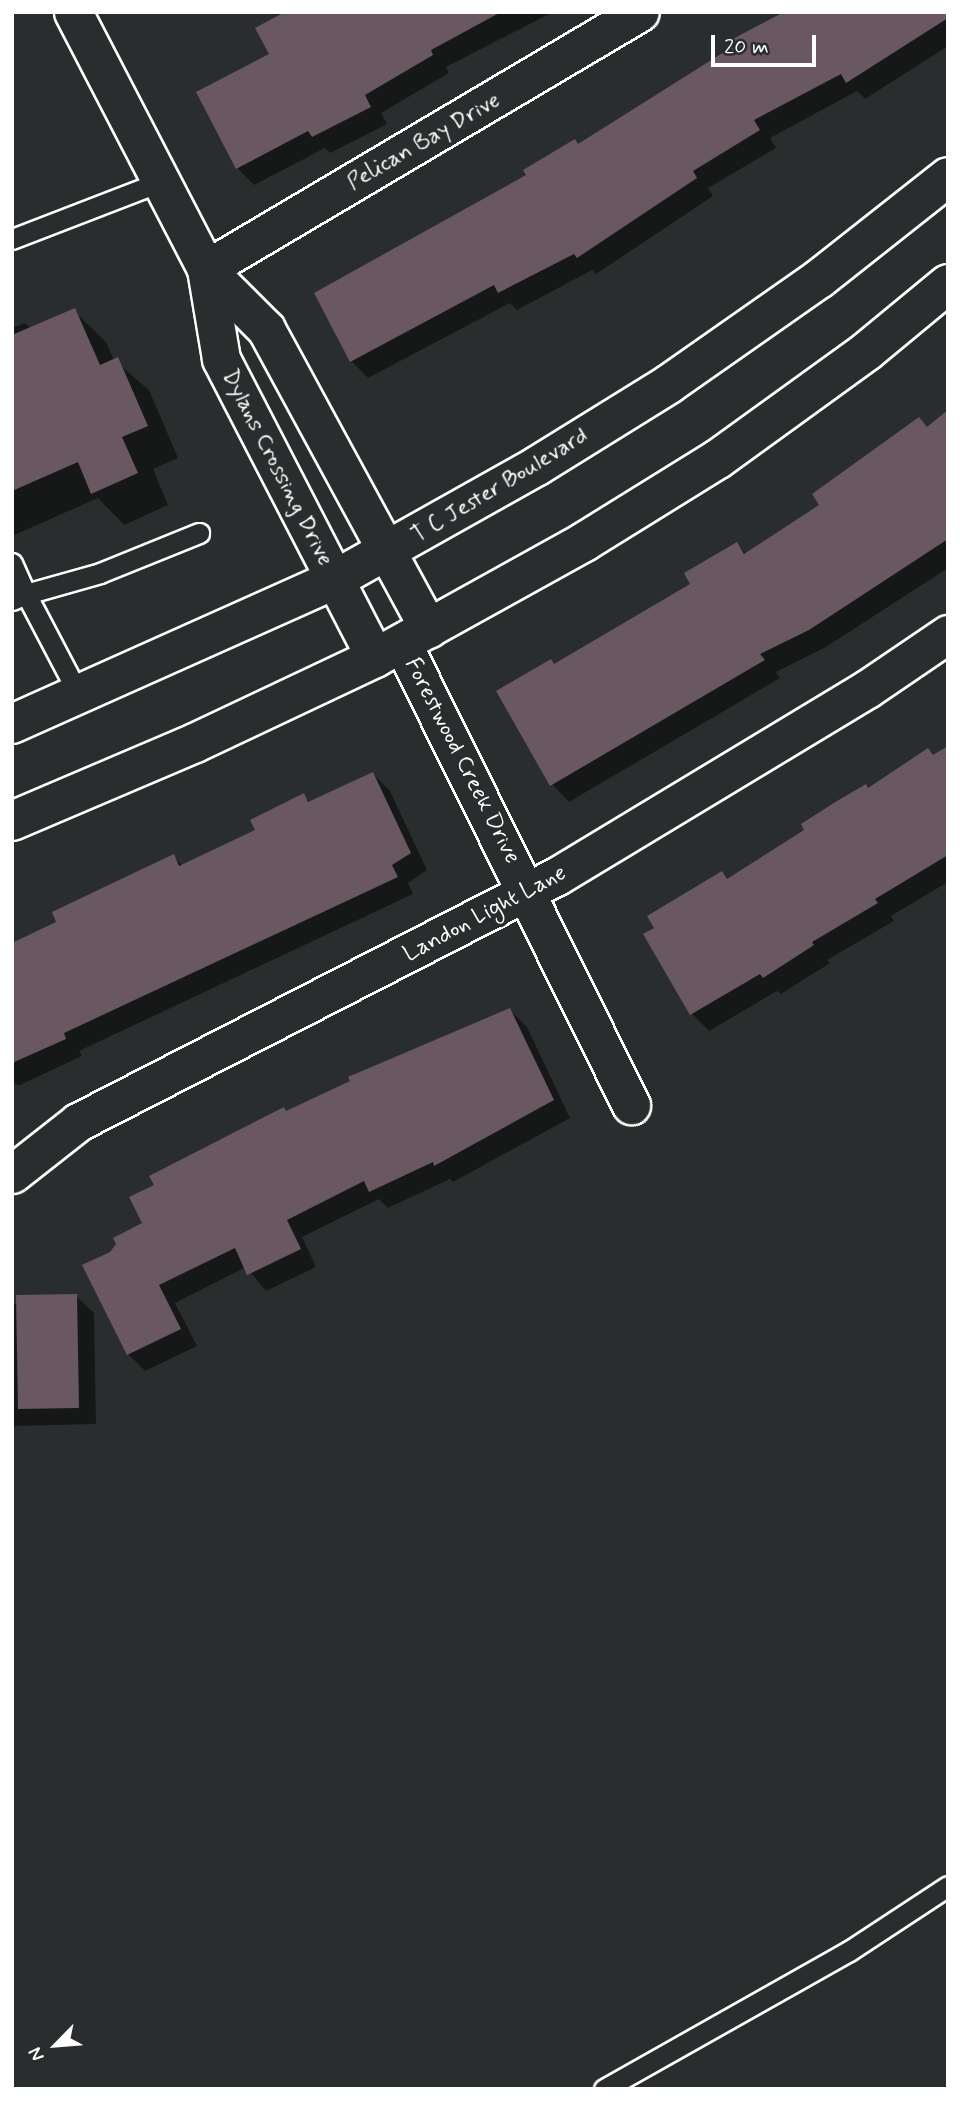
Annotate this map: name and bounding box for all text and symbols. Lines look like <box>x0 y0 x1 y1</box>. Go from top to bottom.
scale bar <box>715 21 820 65</box>
text: 20 m <box>724 33 769 61</box>
street label: Pelican Bay Drive <box>343 87 505 197</box>
street label: Dylans Crossing Drive <box>215 365 339 571</box>
street label: T C Jester Boulevard <box>407 422 593 550</box>
street label: Forestwood Creek Drive <box>399 655 525 867</box>
street label: Landon Light Lane <box>396 858 574 970</box>
north arrow <box>21 2010 91 2080</box>
text: N <box>23 2043 51 2065</box>

